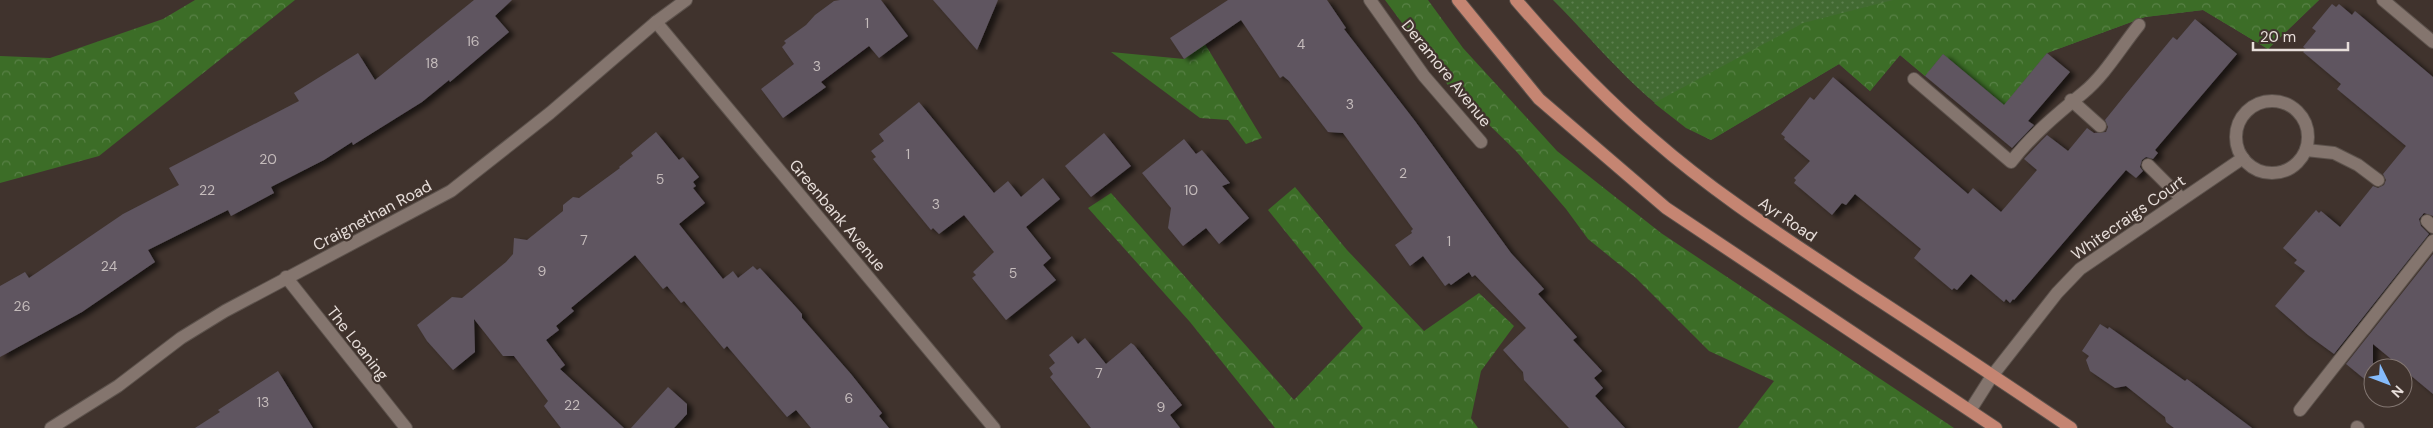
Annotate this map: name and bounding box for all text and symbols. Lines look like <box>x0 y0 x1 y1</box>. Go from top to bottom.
house number: 1 <box>865 14 869 32</box>
street label: Deramore Avenue <box>1397 15 1496 131</box>
scale bar <box>2253 20 2348 52</box>
text: 20 m <box>2260 27 2296 47</box>
house number: 16 <box>466 32 480 50</box>
house number: 4 <box>1297 35 1306 53</box>
house number: 18 <box>426 54 438 72</box>
house number: 3 <box>813 57 821 75</box>
house number: 3 <box>1346 95 1354 113</box>
house number: 1 <box>906 145 910 163</box>
house number: 20 <box>259 150 277 168</box>
street label: Greenbank Avenue <box>785 155 891 276</box>
house number: 2 <box>1399 164 1407 182</box>
house number: 5 <box>656 170 664 188</box>
street label: Whitecraigs Court <box>2067 170 2190 265</box>
street label: Craignethan Road <box>309 175 435 256</box>
house number: 22 <box>199 181 215 199</box>
house number: 10 <box>1184 181 1198 199</box>
street label: Ayr Road <box>1754 192 1821 247</box>
house number: 3 <box>932 195 940 213</box>
house number: 7 <box>580 231 588 249</box>
house number: 1 <box>1447 232 1451 250</box>
house number: 24 <box>101 257 118 275</box>
house number: 9 <box>538 262 547 280</box>
house number: 5 <box>1009 264 1017 282</box>
house number: 26 <box>14 297 30 315</box>
street label: The Loaning <box>322 302 393 385</box>
north arrow <box>2363 358 2413 408</box>
house number: 7 <box>1095 364 1103 382</box>
text: N <box>2388 382 2408 402</box>
house number: 6 <box>845 389 853 407</box>
house number: 13 <box>257 393 269 411</box>
house number: 22 <box>564 396 580 414</box>
house number: 9 <box>1157 398 1166 416</box>

